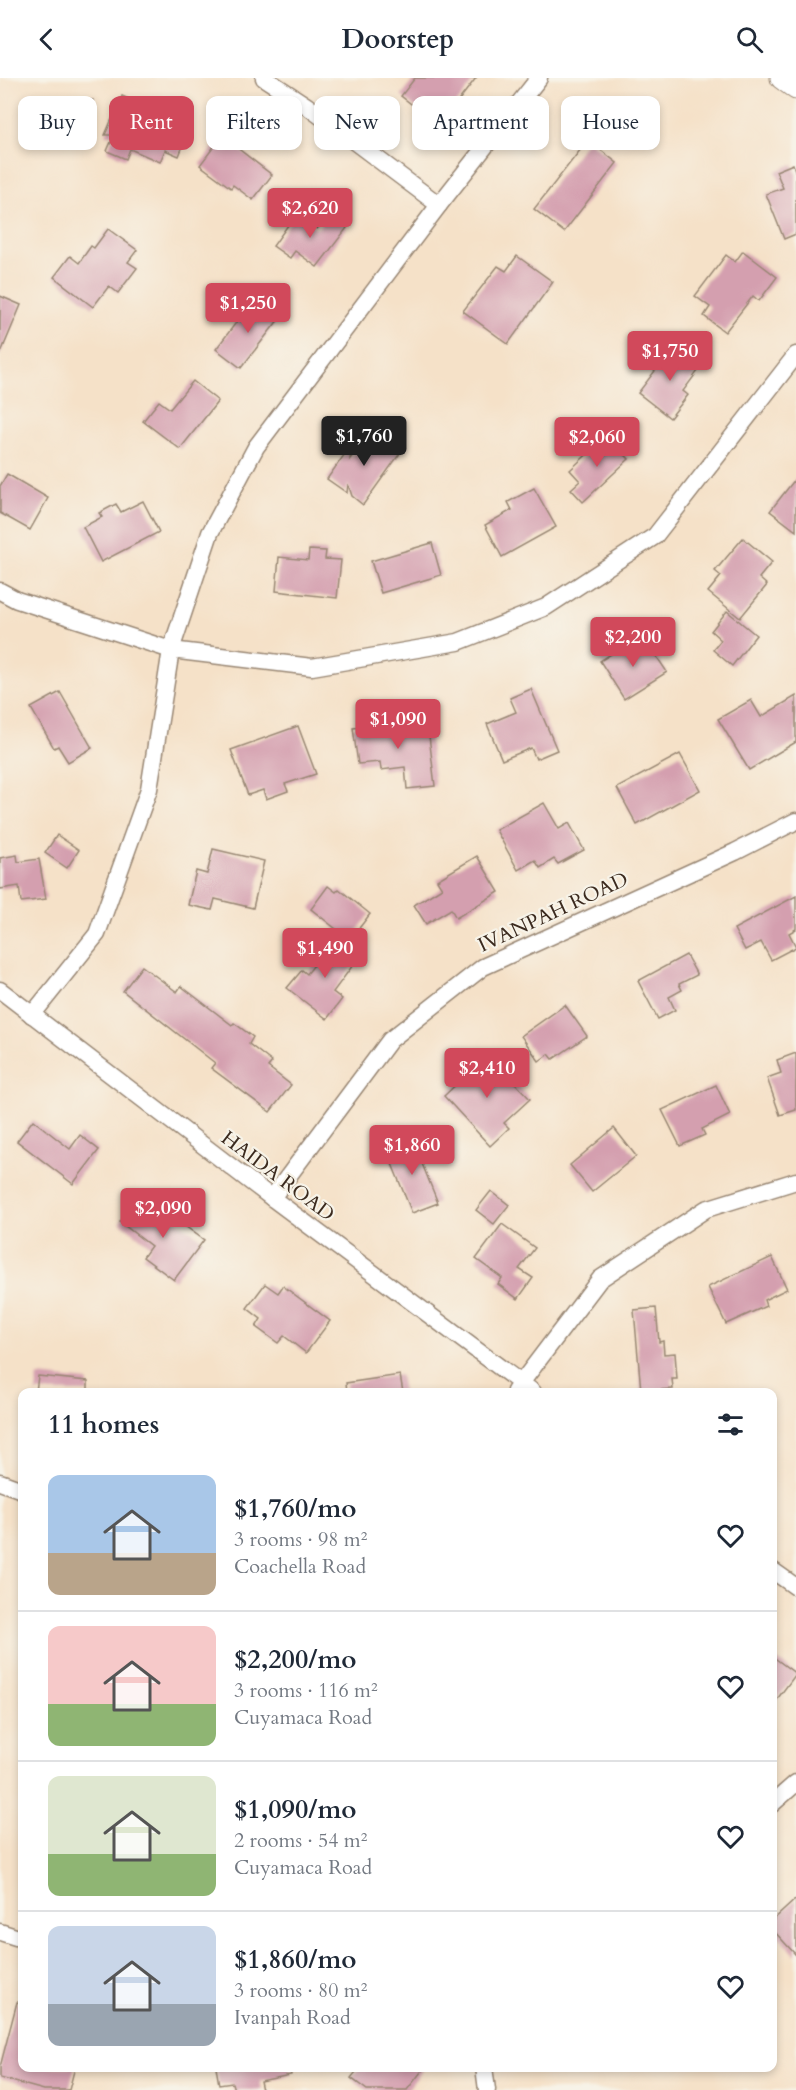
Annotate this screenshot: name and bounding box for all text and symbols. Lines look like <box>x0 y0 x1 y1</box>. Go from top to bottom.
text: Doorstep <box>342 21 454 58</box>
icon: back <box>30 23 63 56</box>
icon: search <box>733 23 766 56</box>
chip: Buy <box>18 96 97 150</box>
chip: Rent <box>109 96 194 150</box>
chip: Filters <box>206 96 302 150</box>
chip: New <box>314 96 400 150</box>
chip: Apartment <box>412 96 549 150</box>
chip: House <box>561 96 660 150</box>
pin: $2,620 <box>261 188 359 239</box>
text: $2,620 <box>281 194 339 221</box>
pin: $1,250 <box>199 283 297 334</box>
text: $1,250 <box>219 289 277 316</box>
pin: $1,750 <box>621 331 719 382</box>
text: $1,750 <box>641 337 699 364</box>
pin: $1,760 <box>315 416 413 467</box>
pin: $2,060 <box>548 417 646 468</box>
text: $1,760 <box>335 422 393 449</box>
text: $2,060 <box>568 423 626 450</box>
pin: $2,200 <box>584 617 682 668</box>
text: $2,200 <box>604 623 662 650</box>
pin: $1,090 <box>349 699 447 750</box>
text: $1,090 <box>369 705 427 732</box>
street label: IVANPAH ROAD <box>474 865 632 959</box>
pin: $1,490 <box>276 928 374 979</box>
text: $1,490 <box>296 934 354 961</box>
pin: $2,410 <box>438 1048 536 1099</box>
text: $2,410 <box>458 1054 516 1081</box>
street label: HAIDA ROAD <box>216 1125 340 1227</box>
pin: $1,860 <box>363 1125 461 1176</box>
text: $1,860 <box>383 1131 441 1158</box>
pin: $2,090 <box>114 1188 212 1239</box>
text: $2,090 <box>134 1194 192 1221</box>
text: 11 homes <box>48 1407 159 1442</box>
icon: filters <box>714 1408 747 1441</box>
text: $1,760/mo <box>234 1491 357 1526</box>
icon: home <box>96 1499 168 1571</box>
icon: heart <box>714 1519 747 1552</box>
text: 3 rooms · 98 m² <box>234 1526 367 1553</box>
text: Coachella Road <box>234 1553 366 1580</box>
text: $2,200/mo <box>234 1642 357 1677</box>
icon: home <box>96 1650 168 1722</box>
icon: heart <box>714 1670 747 1703</box>
text: 3 rooms · 116 m² <box>234 1677 378 1704</box>
text: Cuyamaca Road <box>234 1704 372 1731</box>
text: $1,090/mo <box>234 1792 357 1827</box>
icon: home <box>96 1800 168 1872</box>
icon: heart <box>714 1820 747 1853</box>
text: 2 rooms · 54 m² <box>234 1827 367 1854</box>
text: Cuyamaca Road <box>234 1854 372 1881</box>
text: $1,860/mo <box>234 1942 357 1977</box>
icon: home <box>96 1950 168 2022</box>
icon: heart <box>714 1970 747 2003</box>
text: 3 rooms · 80 m² <box>234 1977 367 2004</box>
text: Ivanpah Road <box>234 2004 351 2031</box>

